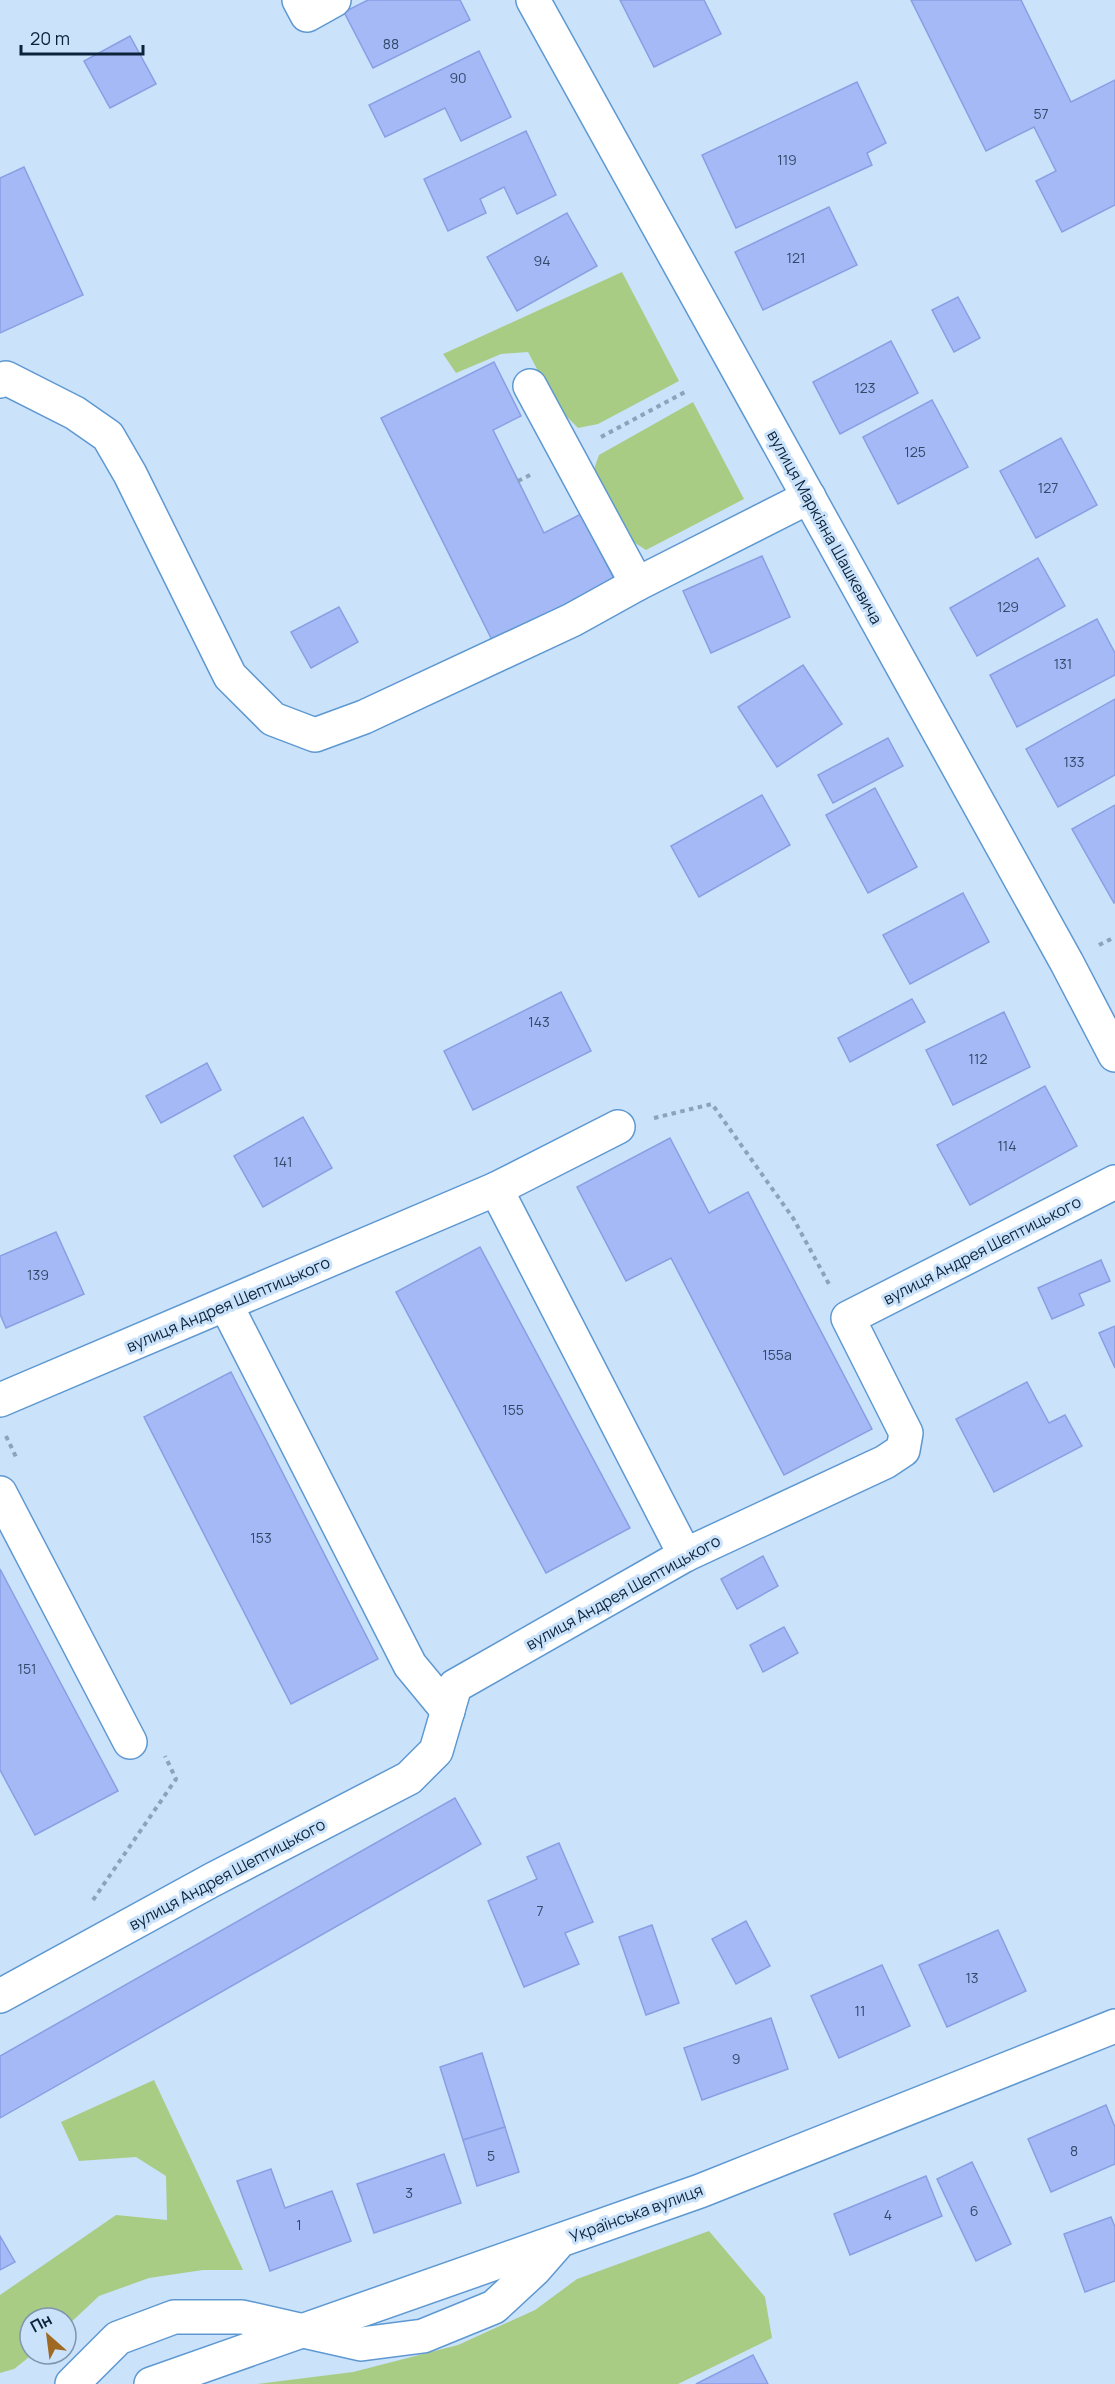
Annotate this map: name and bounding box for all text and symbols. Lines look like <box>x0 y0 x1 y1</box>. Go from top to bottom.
scale bar <box>21 18 142 56</box>
text: 20 m <box>30 26 70 50</box>
house number: 88 <box>383 34 399 53</box>
house number: 90 <box>449 68 467 87</box>
house number: 57 <box>1033 104 1049 123</box>
house number: 119 <box>777 150 797 169</box>
house number: 121 <box>787 248 805 267</box>
house number: 94 <box>534 251 550 270</box>
house number: 123 <box>854 378 876 397</box>
street label: вулиця Маркіяна Шашкевича <box>762 426 888 628</box>
house number: 125 <box>904 442 926 461</box>
house number: 127 <box>1038 478 1058 497</box>
house number: 129 <box>997 597 1019 616</box>
house number: 131 <box>1054 654 1072 673</box>
house number: 133 <box>1064 752 1084 771</box>
house number: 143 <box>528 1012 550 1031</box>
house number: 112 <box>969 1049 987 1068</box>
house number: 114 <box>997 1136 1017 1155</box>
house number: 141 <box>273 1152 293 1171</box>
street label: вулиця Андрея Шептицького <box>879 1190 1085 1310</box>
street label: вулиця Андрея Шептицького <box>123 1251 333 1357</box>
house number: 139 <box>27 1265 49 1284</box>
house number: 155а <box>762 1345 792 1364</box>
house number: 155 <box>502 1400 524 1419</box>
house number: 153 <box>250 1528 272 1547</box>
street label: вулиця Андрея Шептицького <box>522 1529 724 1655</box>
house number: 151 <box>17 1659 37 1678</box>
street label: вулиця Андрея Шептицького <box>125 1813 329 1935</box>
house number: 7 <box>536 1901 544 1920</box>
house number: 13 <box>965 1968 979 1987</box>
house number: 11 <box>855 2001 865 2020</box>
house number: 9 <box>732 2049 740 2068</box>
house number: 8 <box>1070 2141 1078 2160</box>
house number: 5 <box>487 2146 495 2165</box>
street label: Українська вулиця <box>566 2179 706 2247</box>
house number: 3 <box>405 2183 413 2202</box>
house number: 6 <box>970 2201 978 2220</box>
house number: 4 <box>884 2205 892 2224</box>
house number: 1 <box>296 2215 302 2234</box>
north arrow <box>18 2306 78 2366</box>
text: Пн <box>26 2308 56 2338</box>

